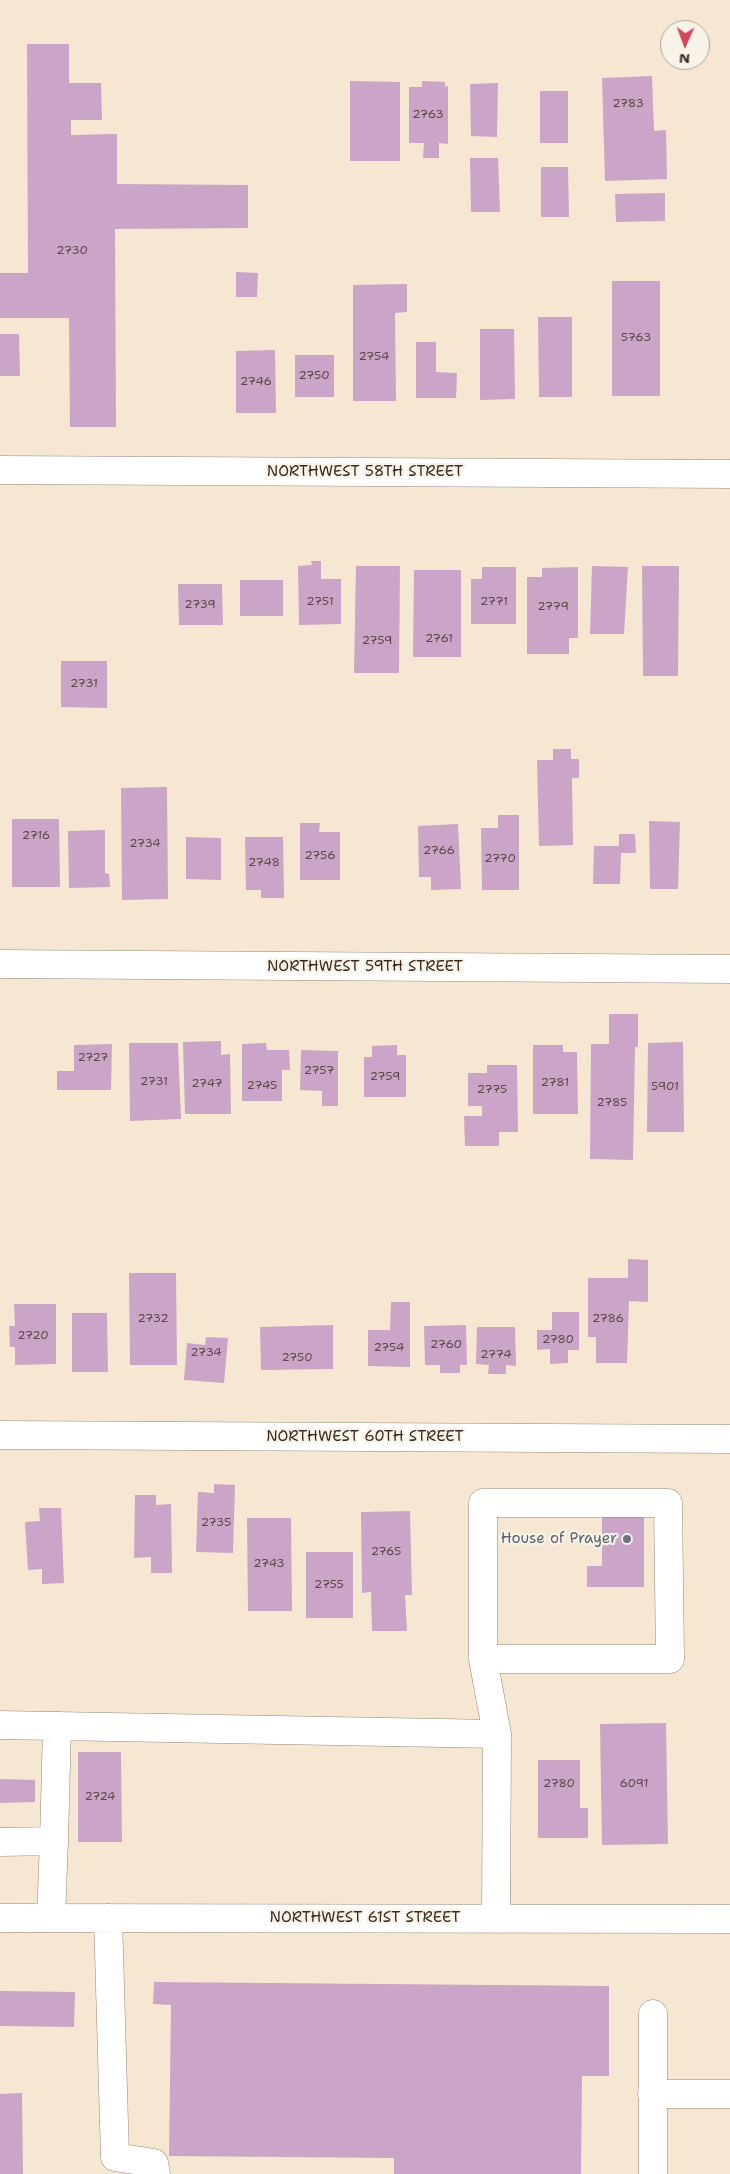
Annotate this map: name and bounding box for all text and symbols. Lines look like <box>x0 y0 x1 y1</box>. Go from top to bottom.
north arrow <box>660 20 710 70</box>
text: N <box>679 50 690 68</box>
house number: 2783 <box>612 97 644 111</box>
house number: 2763 <box>412 108 444 122</box>
house number: 2730 <box>56 244 88 258</box>
house number: 5763 <box>621 331 651 345</box>
house number: 2754 <box>359 350 389 364</box>
house number: 2750 <box>298 369 330 383</box>
house number: 2746 <box>240 375 272 389</box>
street label: NORTHWEST 58TH STREET <box>267 463 463 481</box>
house number: 2751 <box>306 595 334 609</box>
house number: 2771 <box>480 595 508 609</box>
house number: 2739 <box>184 598 216 612</box>
house number: 2779 <box>537 600 569 614</box>
house number: 2761 <box>425 632 453 646</box>
house number: 2759 <box>362 634 392 648</box>
house number: 2731 <box>70 677 98 691</box>
house number: 2716 <box>22 829 50 843</box>
house number: 2734 <box>129 837 161 851</box>
house number: 2766 <box>423 844 455 858</box>
house number: 2756 <box>304 849 336 863</box>
house number: 2770 <box>484 852 516 866</box>
house number: 2748 <box>248 856 280 870</box>
street label: NORTHWEST 59TH STREET <box>267 958 463 976</box>
house number: 2727 <box>78 1051 108 1065</box>
house number: 2757 <box>304 1064 334 1078</box>
house number: 2759 <box>370 1070 400 1084</box>
house number: 2731 <box>140 1075 168 1089</box>
house number: 2781 <box>541 1076 569 1090</box>
house number: 2747 <box>191 1077 223 1091</box>
house number: 2745 <box>247 1079 277 1093</box>
house number: 5901 <box>651 1080 679 1094</box>
house number: 2775 <box>477 1083 507 1097</box>
house number: 2785 <box>597 1096 627 1110</box>
house number: 2732 <box>137 1312 169 1326</box>
house number: 2786 <box>592 1312 624 1326</box>
house number: 2720 <box>17 1329 49 1343</box>
house number: 2780 <box>542 1333 574 1347</box>
house number: 2760 <box>430 1338 462 1352</box>
house number: 2754 <box>374 1341 404 1355</box>
house number: 2734 <box>190 1346 222 1360</box>
house number: 2774 <box>480 1348 512 1362</box>
house number: 2750 <box>281 1351 313 1365</box>
street label: NORTHWEST 60TH STREET <box>266 1428 464 1446</box>
house number: 2735 <box>201 1516 231 1530</box>
place label: House of Prayer <box>501 1530 617 1548</box>
marker: House of Prayer <box>621 1533 633 1545</box>
house number: 2765 <box>371 1545 401 1559</box>
house number: 2743 <box>253 1557 285 1571</box>
house number: 2755 <box>314 1578 344 1592</box>
house number: 2780 <box>543 1777 575 1791</box>
house number: 6091 <box>619 1777 649 1791</box>
house number: 2724 <box>85 1790 115 1804</box>
street label: NORTHWEST 61ST STREET <box>270 1909 460 1927</box>

